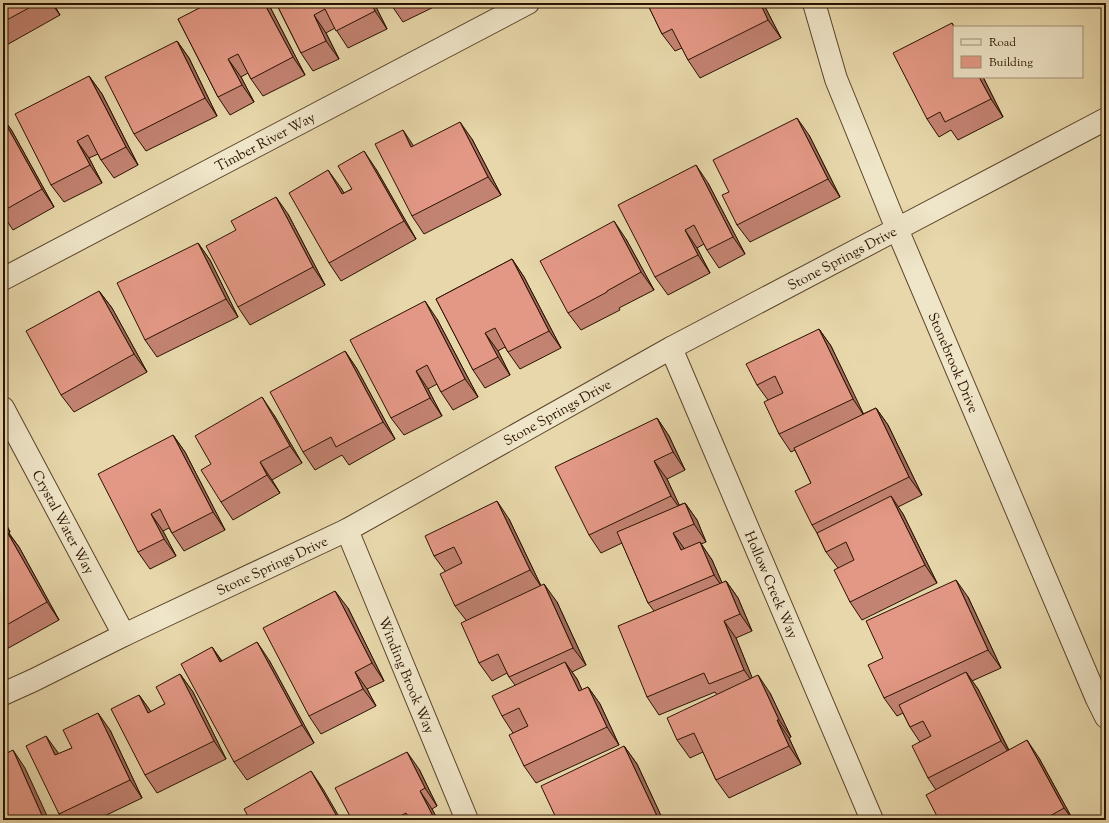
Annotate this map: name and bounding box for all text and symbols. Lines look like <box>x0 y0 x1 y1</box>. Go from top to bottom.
legend <box>953 26 1083 78</box>
text: Road <box>989 34 1016 52</box>
text: Building <box>989 54 1033 72</box>
street label: Timber River Way <box>212 108 320 178</box>
street label: Stone Springs Drive <box>785 223 901 297</box>
street label: Stonebrook Drive <box>922 310 982 417</box>
street label: Stone Springs Drive <box>500 375 616 452</box>
street label: Crystal Water Way <box>26 467 98 579</box>
street label: Hollow Creek Way <box>738 528 802 642</box>
street label: Stone Springs Drive <box>214 532 332 602</box>
street label: Winding Brook Way <box>372 614 438 737</box>

